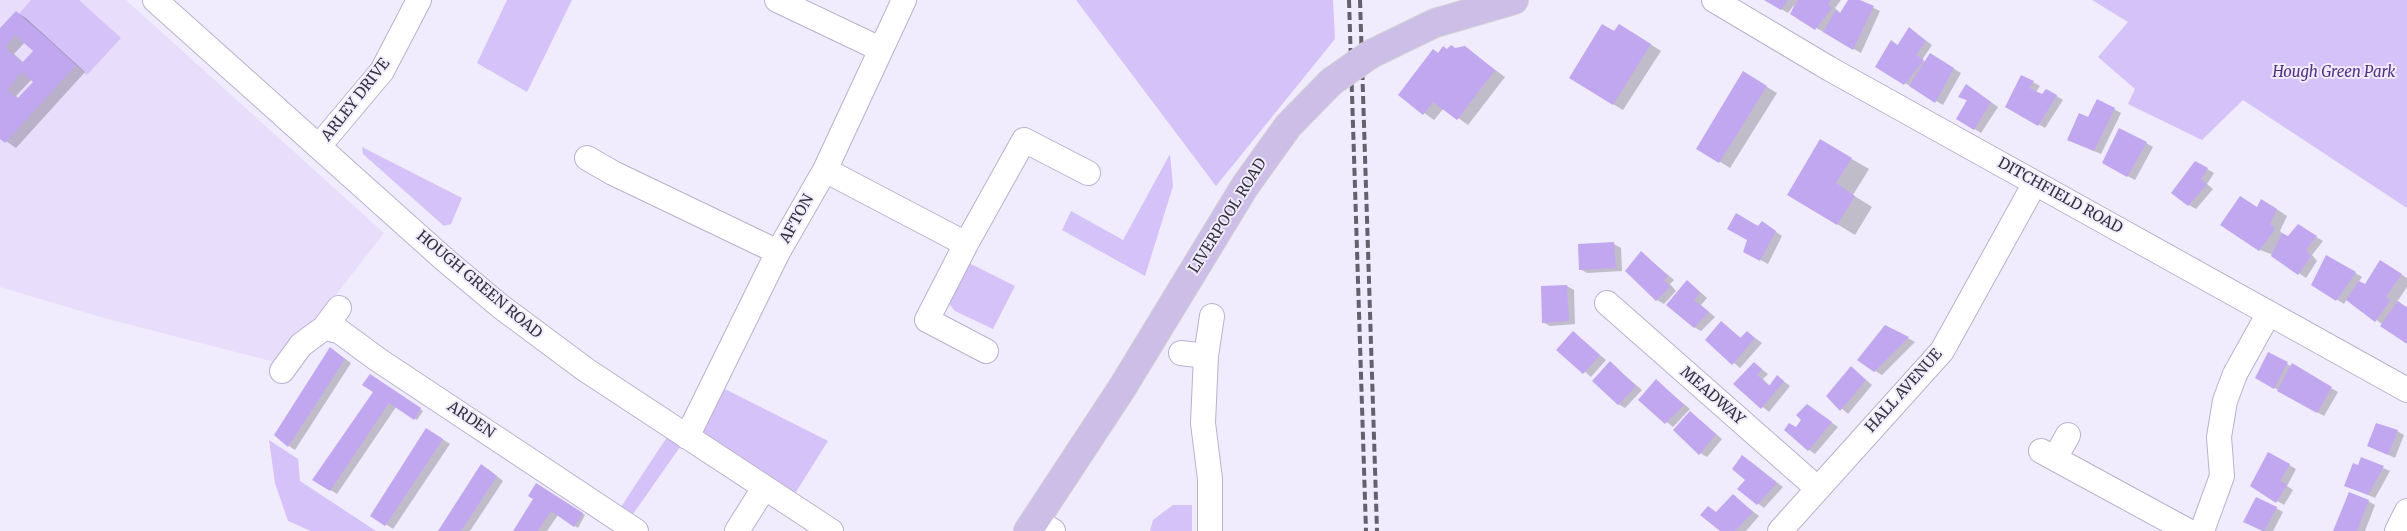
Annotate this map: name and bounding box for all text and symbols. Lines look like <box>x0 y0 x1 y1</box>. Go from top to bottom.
street label: ARLEY DRIVE <box>318 55 394 145</box>
park label: Hough Green Park <box>2273 64 2395 82</box>
street label: DITCHFIELD ROAD <box>1995 154 2125 238</box>
street label: LIVERPOOL ROAD <box>1185 155 1271 277</box>
street label: AFTON <box>776 192 818 246</box>
street label: HOUGH GREEN ROAD <box>413 227 545 343</box>
street label: HALL AVENUE <box>1862 346 1946 436</box>
street label: MEADWAY <box>1676 363 1748 429</box>
street label: ARDEN <box>444 398 498 442</box>

